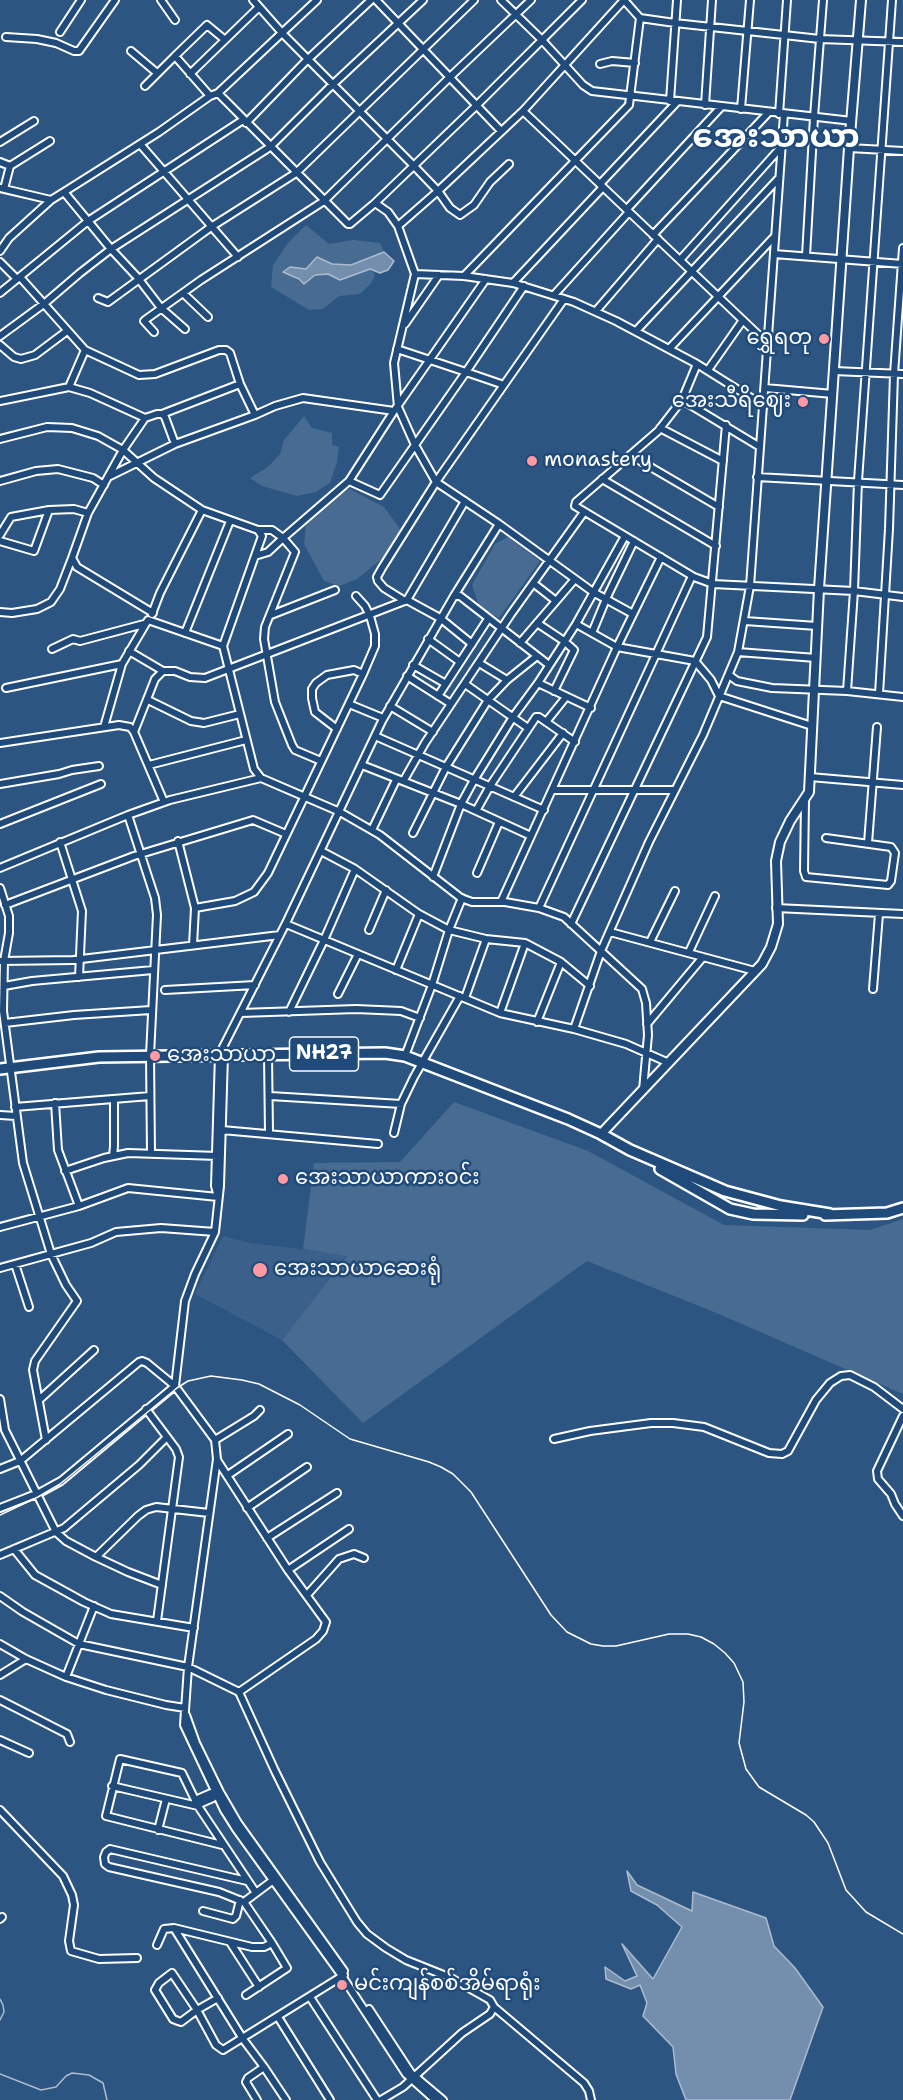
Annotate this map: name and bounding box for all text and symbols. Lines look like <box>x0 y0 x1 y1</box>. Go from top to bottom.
district label: အေးသာယာ <box>692 118 860 158</box>
place label: ရွှေရတု <box>746 326 812 352</box>
marker: ရွှေရတု <box>817 332 831 346</box>
place label: အေးသီရိဈေး <box>672 389 791 415</box>
marker: အေးသီရိဈေး <box>796 395 810 409</box>
place label: monastery <box>544 448 652 474</box>
marker: monastery <box>525 454 539 468</box>
road number: NH27 <box>290 1037 358 1071</box>
place label: အေးသာယာ <box>167 1043 276 1069</box>
marker: အေးသာယာ <box>148 1049 162 1063</box>
place label: အေးသာယာကားဝင်း <box>295 1166 480 1192</box>
marker: အေးသာယာကားဝင်း <box>276 1172 290 1186</box>
place label: အေးသာယာဆေးရုံ <box>274 1257 441 1283</box>
marker: အေးသာယာဆေးရုံ <box>251 1261 269 1279</box>
place label: မင်းကျန်စစ်အိမ်ရာရုံး <box>354 1972 541 1998</box>
marker: မင်းကျန်စစ်အိမ်ရာရုံး <box>335 1978 349 1992</box>

